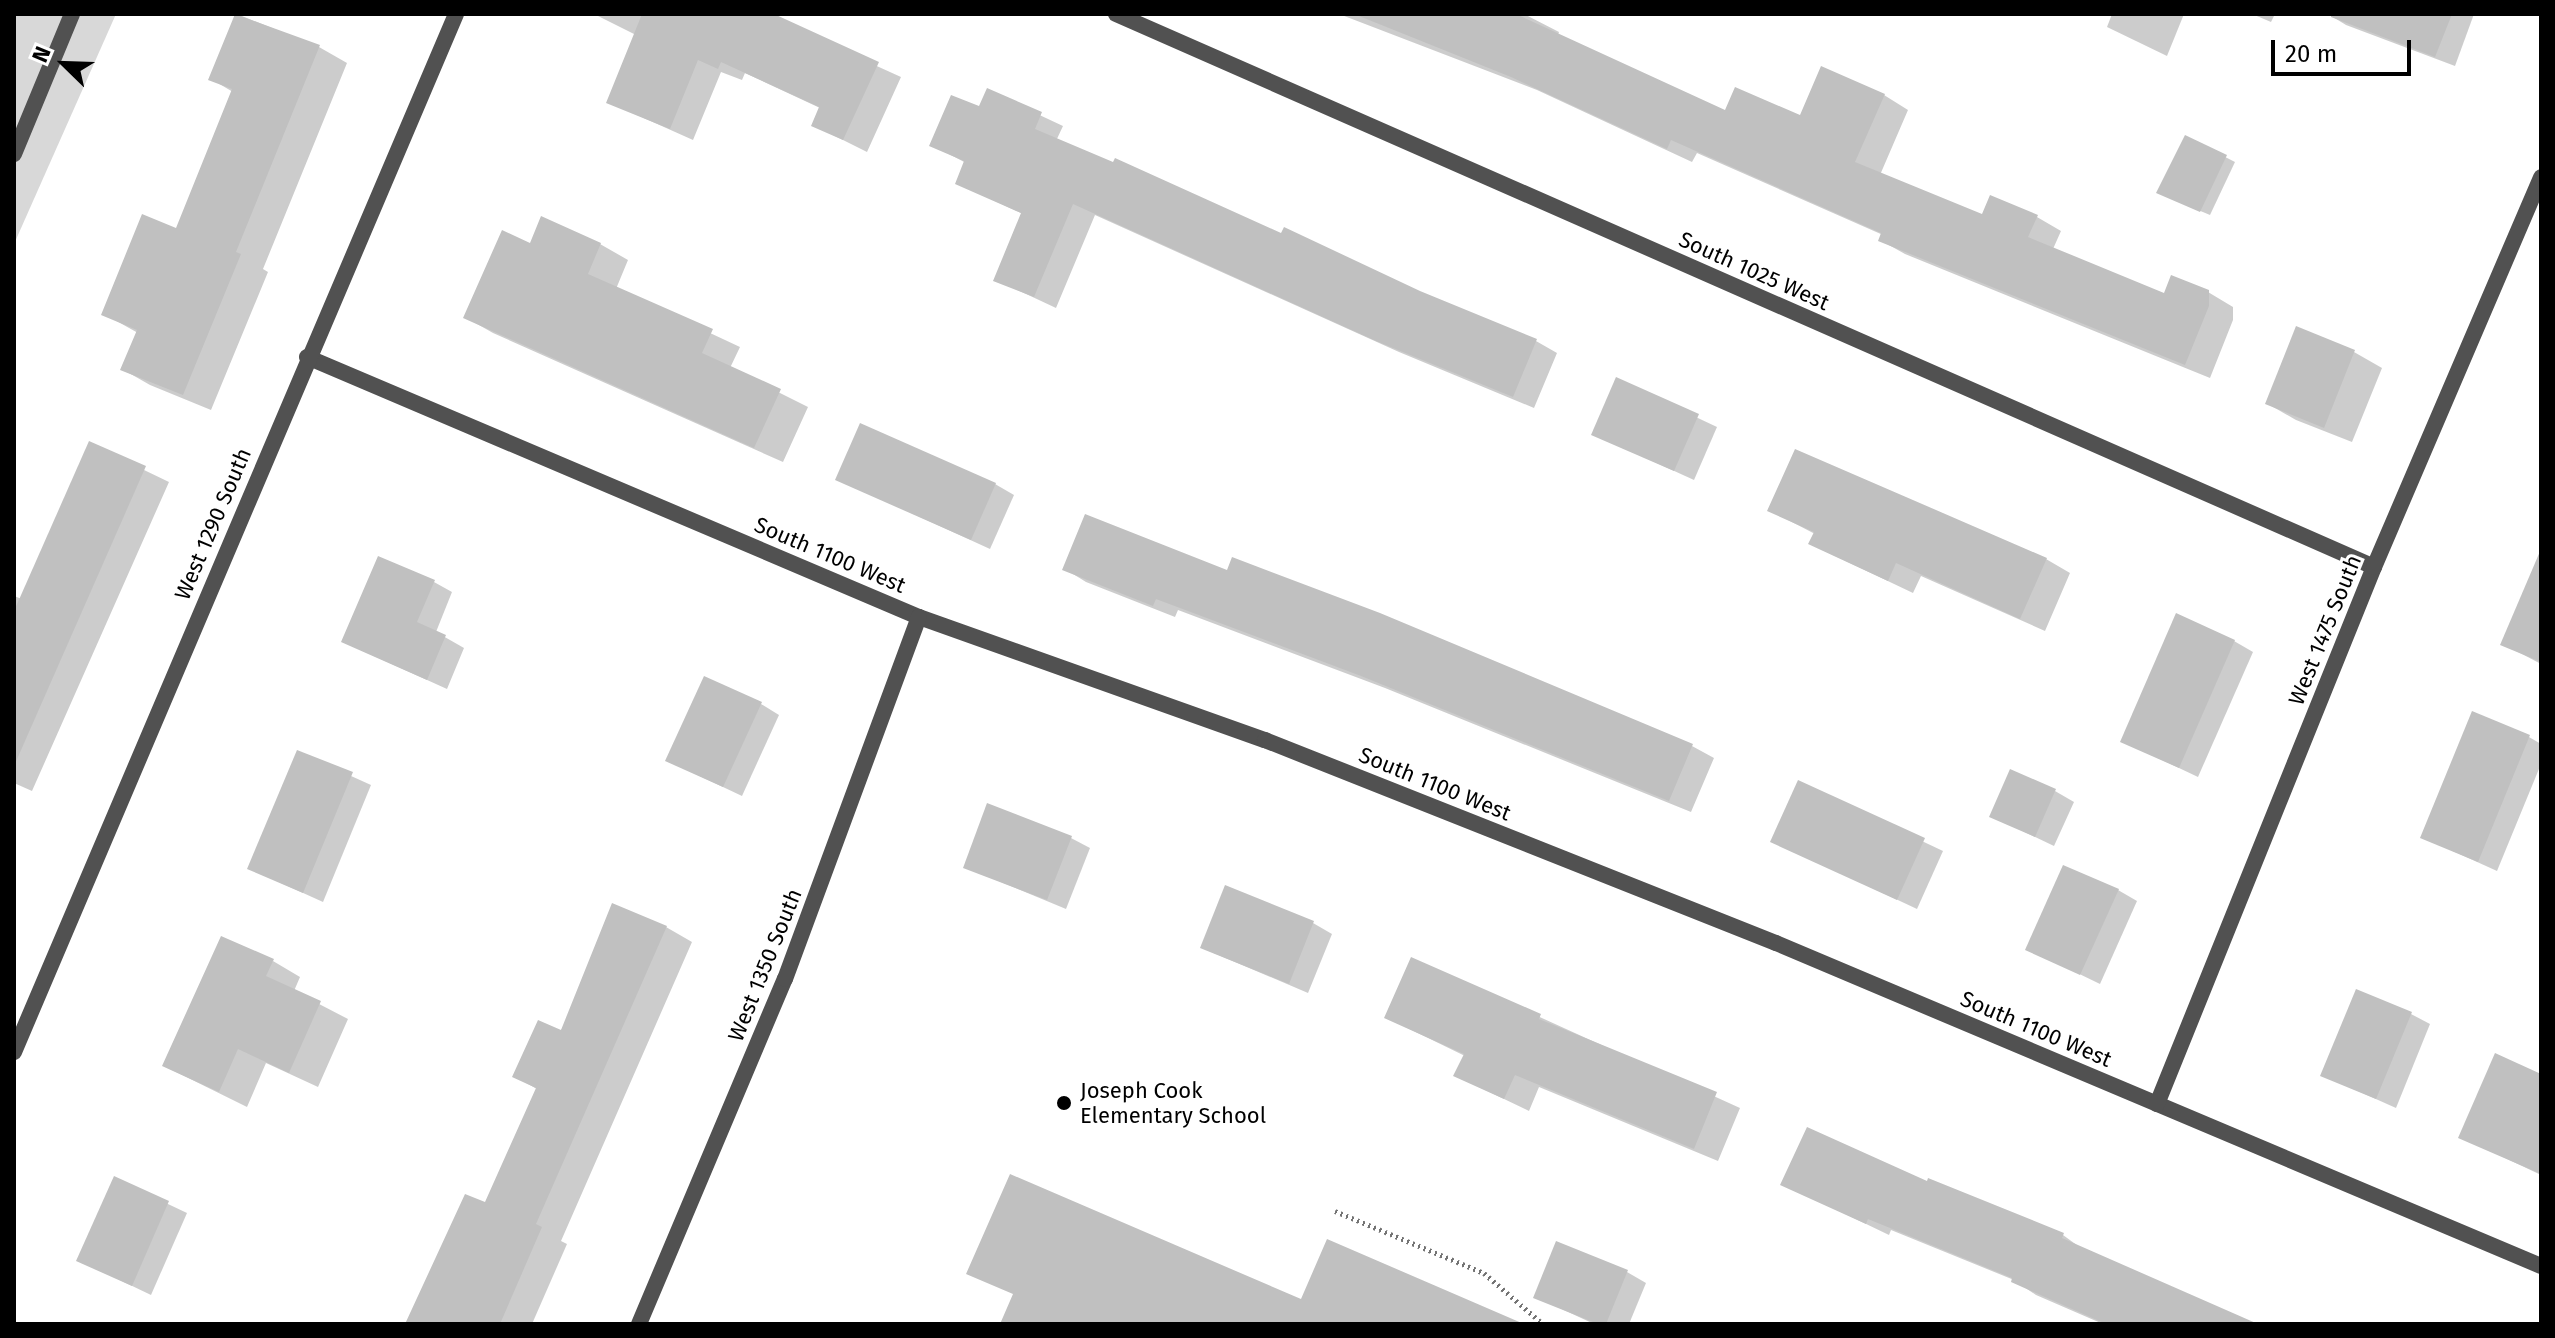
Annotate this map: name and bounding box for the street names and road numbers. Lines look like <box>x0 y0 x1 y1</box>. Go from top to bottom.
street label: South 1025 West <box>1675 226 1833 316</box>
street label: West 1290 South <box>169 444 257 604</box>
street label: South 1100 West <box>750 511 910 599</box>
street label: West 1475 South <box>2283 551 2367 709</box>
street label: South 1100 West <box>1355 741 1515 827</box>
street label: West 1350 South <box>722 885 808 1045</box>
street label: South 1100 West <box>1956 985 2116 1073</box>

